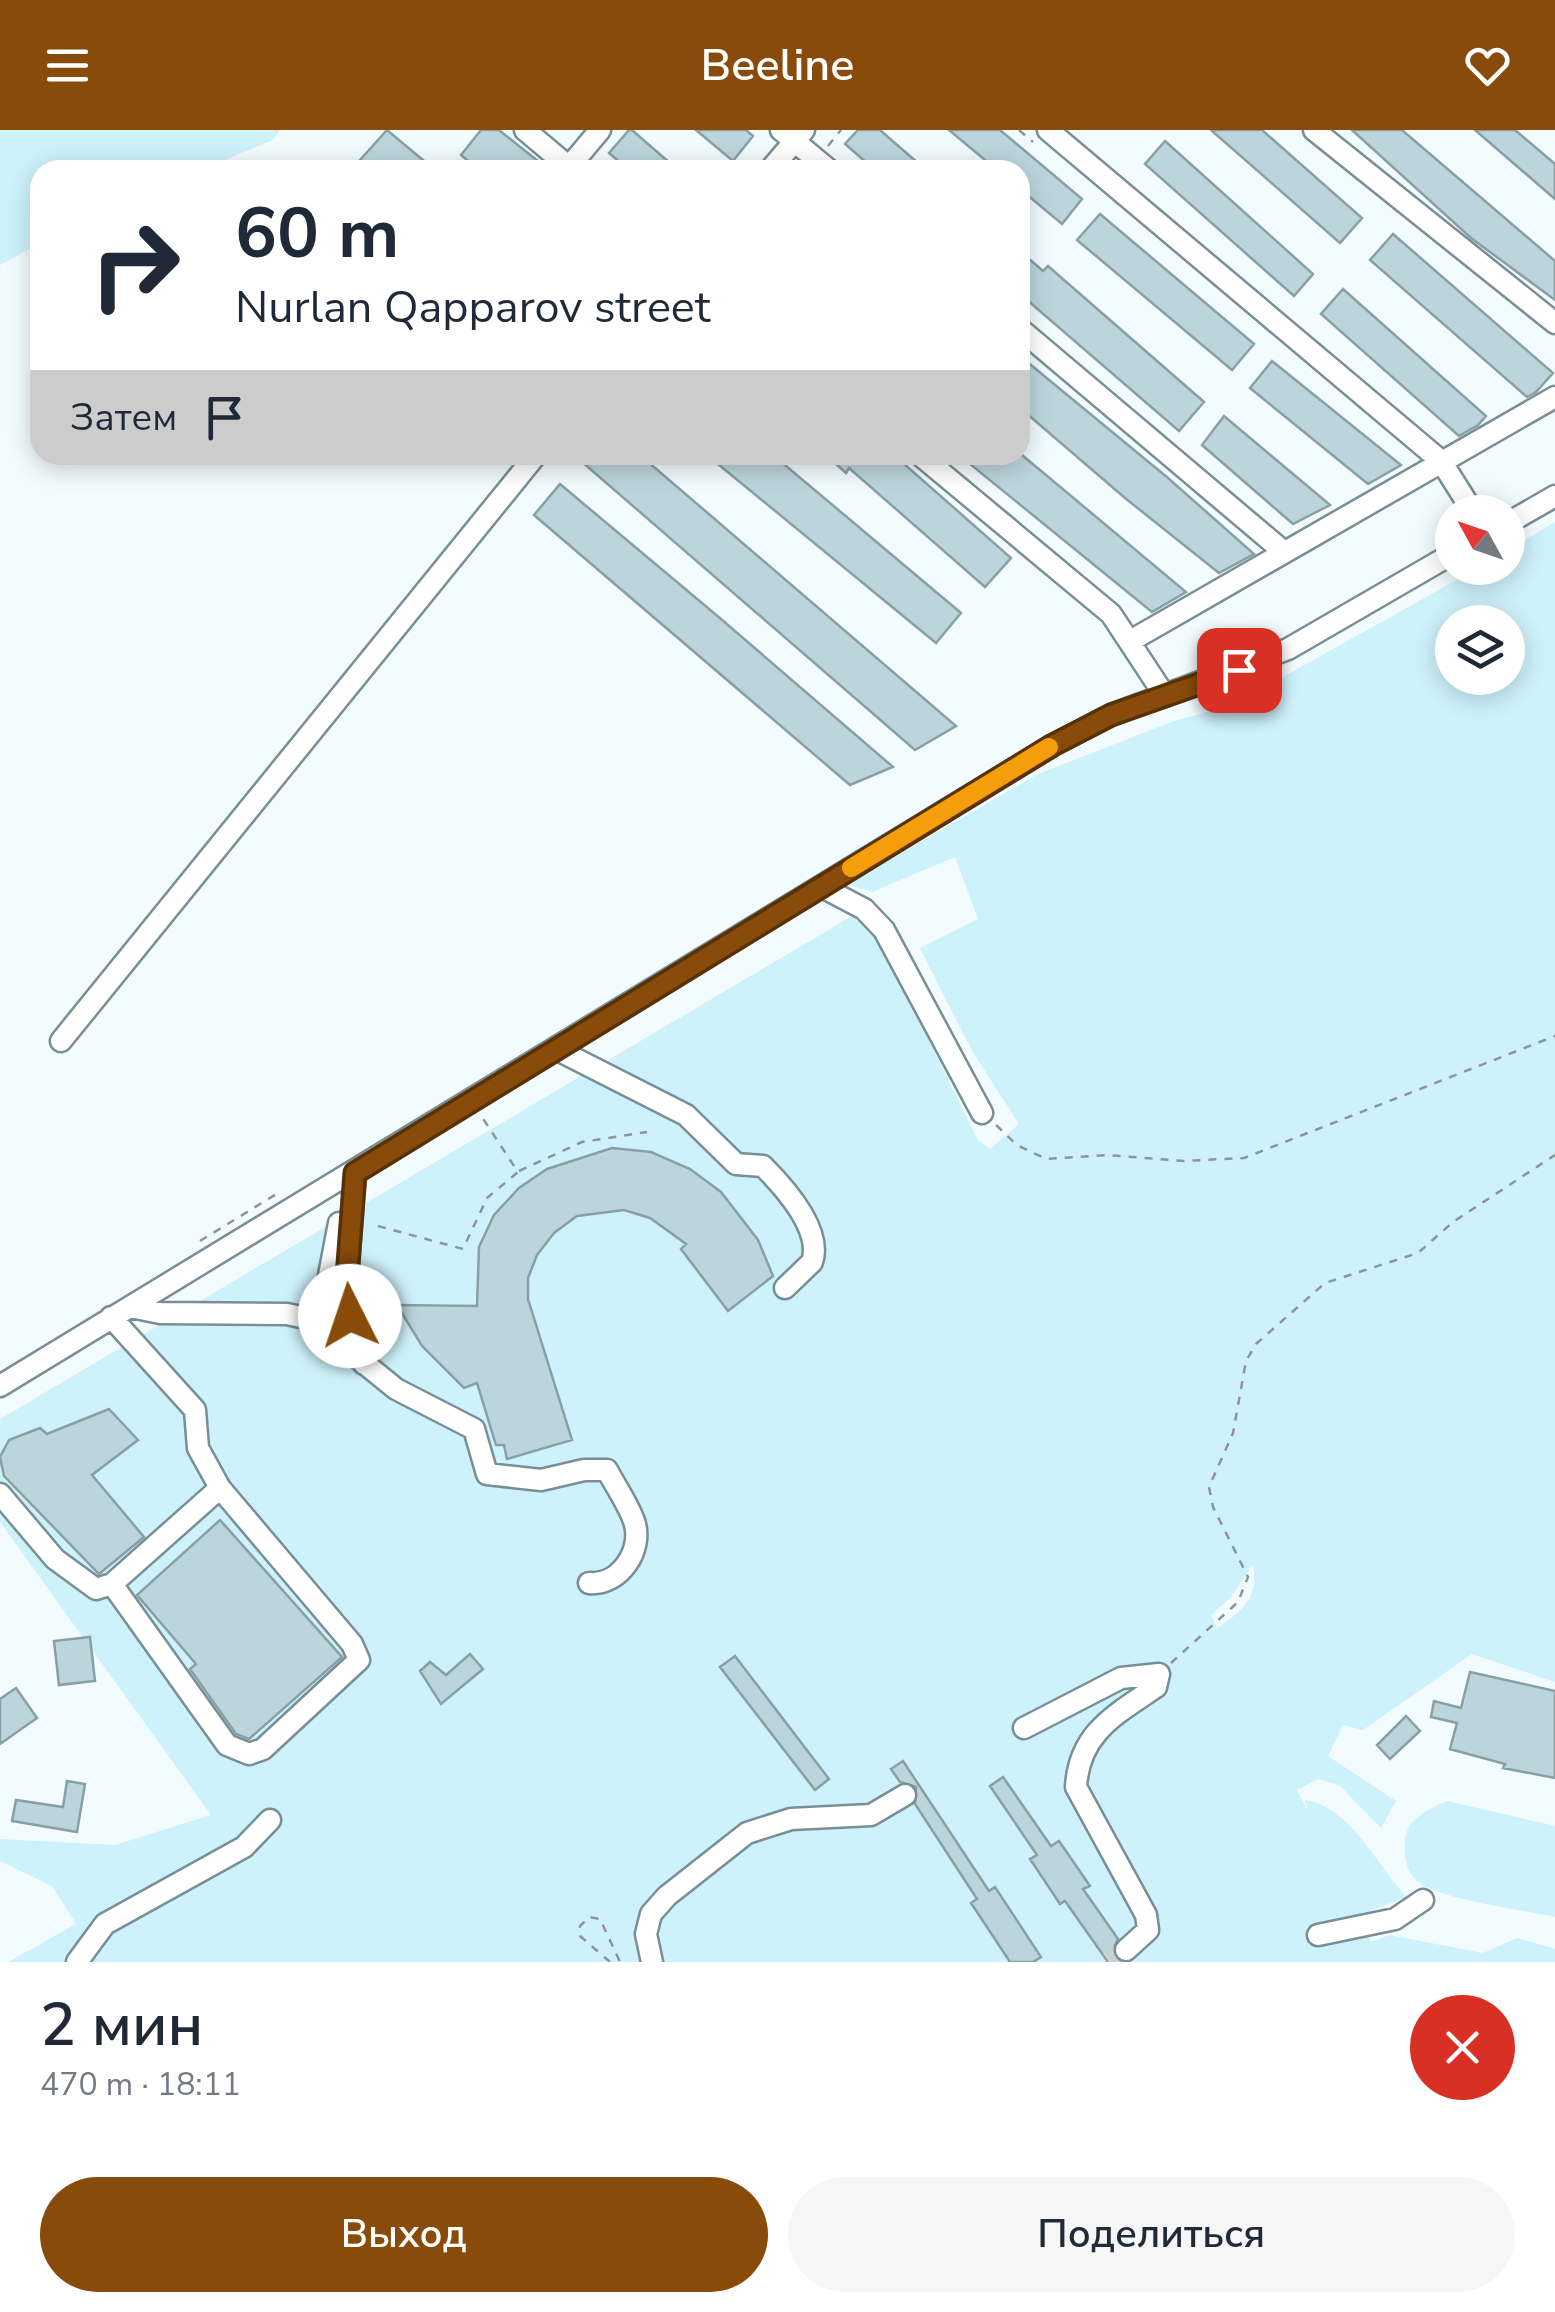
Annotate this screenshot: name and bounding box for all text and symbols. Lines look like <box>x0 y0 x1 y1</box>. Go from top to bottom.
text: Beeline <box>701 35 854 96</box>
icon: menu <box>40 38 95 93</box>
icon: heart <box>1460 38 1515 93</box>
text: 60 m <box>235 186 399 282</box>
icon: right <box>70 200 200 330</box>
text: Nurlan Qapparov street <box>235 277 711 338</box>
icon: arrive <box>197 390 252 445</box>
text: Затем <box>70 392 177 443</box>
north arrow <box>1435 495 1525 585</box>
map controls <box>1435 495 1525 695</box>
button: layers <box>1435 605 1525 695</box>
pin <box>1197 628 1282 713</box>
icon: arrive <box>1212 643 1267 698</box>
position arrow <box>298 1264 402 1368</box>
text: 2 мин <box>40 1984 203 2066</box>
button: close <box>1410 1995 1515 2100</box>
text: 470 m · 18:11 <box>40 2063 241 2106</box>
button: Выход <box>40 2177 768 2292</box>
button: Поделиться <box>788 2177 1515 2292</box>

